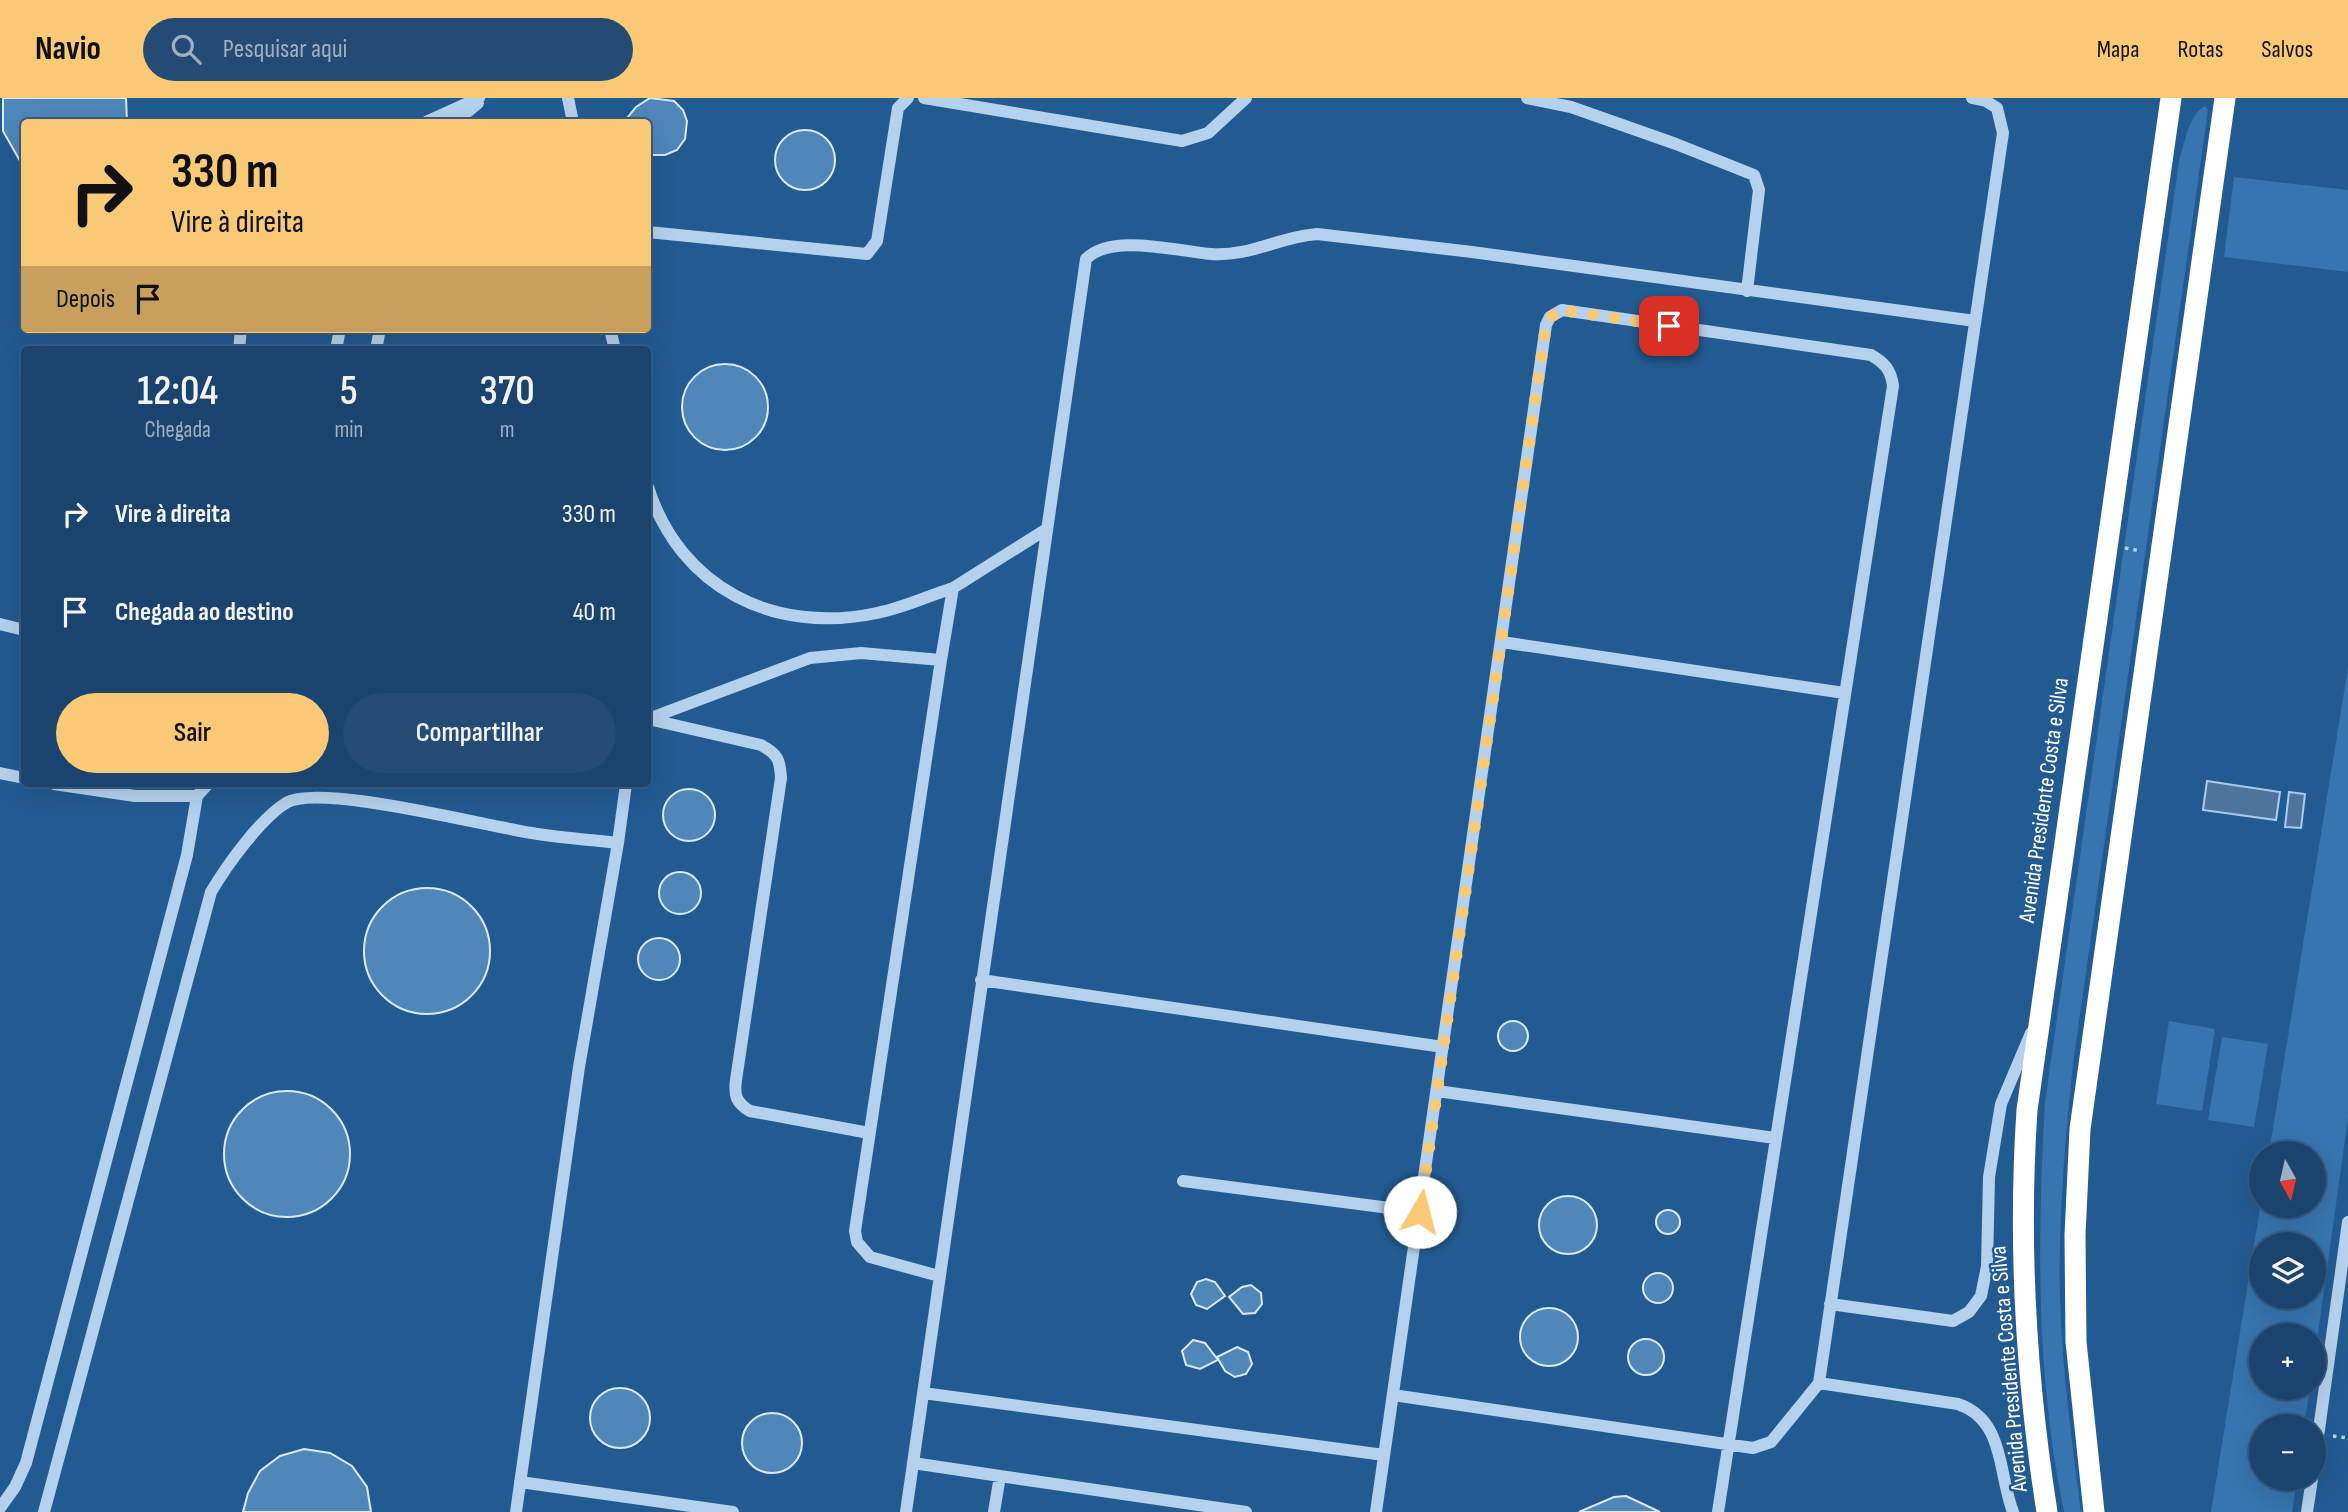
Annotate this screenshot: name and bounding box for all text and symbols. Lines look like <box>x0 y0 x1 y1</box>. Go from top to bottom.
search box <box>143 18 633 81</box>
text: Navio <box>35 29 101 69</box>
icon: search <box>167 30 205 68</box>
text: Pesquisar aqui <box>223 34 347 65</box>
text: Mapa <box>2097 35 2140 64</box>
text: Rotas <box>2178 35 2223 64</box>
text: Salvos <box>2261 35 2313 64</box>
text: 330 m <box>171 143 278 202</box>
icon: right <box>56 147 147 238</box>
text: Vire à direita <box>171 203 304 242</box>
icon: arrive <box>129 280 167 318</box>
text: Depois <box>56 284 115 315</box>
pin <box>1639 296 1699 356</box>
icon: arrive <box>1650 307 1688 345</box>
text: 12:04 <box>137 366 218 417</box>
text: 5 <box>340 366 358 417</box>
text: 370 <box>480 366 535 417</box>
text: Chegada <box>145 416 211 444</box>
text: min <box>334 416 363 444</box>
text: m <box>500 416 515 444</box>
icon: right <box>56 495 94 533</box>
text: Vire à direita <box>115 499 231 530</box>
text: 330 m <box>562 499 616 530</box>
icon: arrive <box>56 593 94 631</box>
text: Chegada ao destino <box>115 597 294 628</box>
text: 40 m <box>573 597 616 628</box>
street label: Avenida Presidente Costa e Silva <box>2013 676 2075 925</box>
button: Sair <box>56 693 329 773</box>
button: Compartilhar <box>343 693 616 773</box>
north arrow <box>2249 1141 2326 1218</box>
map controls <box>2249 1141 2326 1491</box>
position arrow <box>1383 1175 1457 1249</box>
button: layers <box>2249 1232 2326 1309</box>
street label: Avenida Presidente Costa e Silva <box>1984 1245 2034 1494</box>
button: + <box>2249 1323 2326 1400</box>
button: − <box>2249 1414 2326 1491</box>

